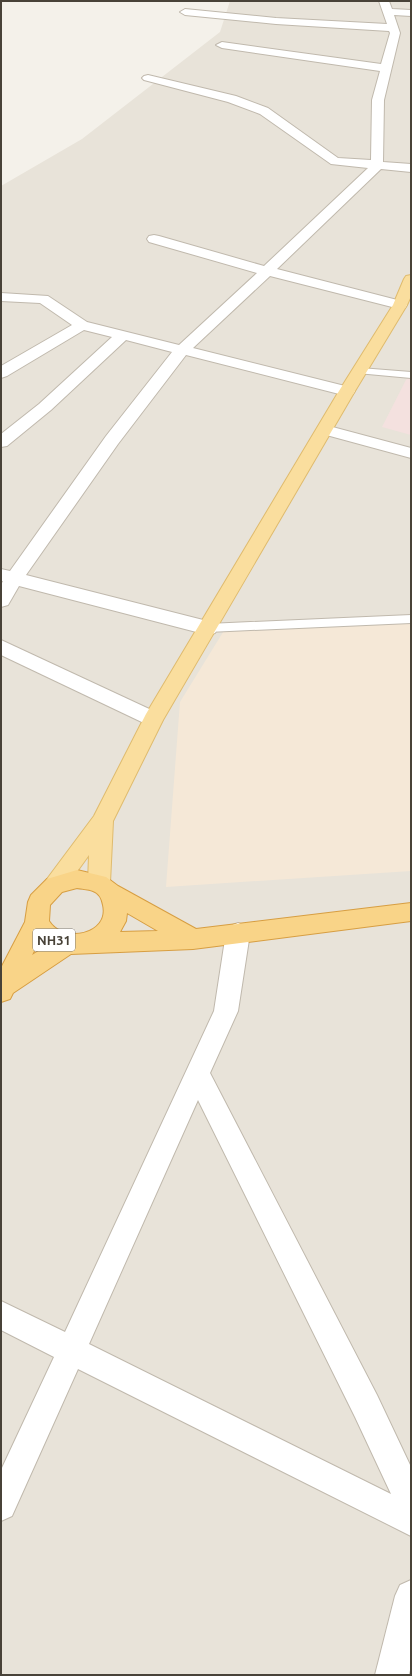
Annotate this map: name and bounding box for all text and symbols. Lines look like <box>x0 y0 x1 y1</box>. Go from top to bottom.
road number: NH31 <box>33 929 75 951</box>

